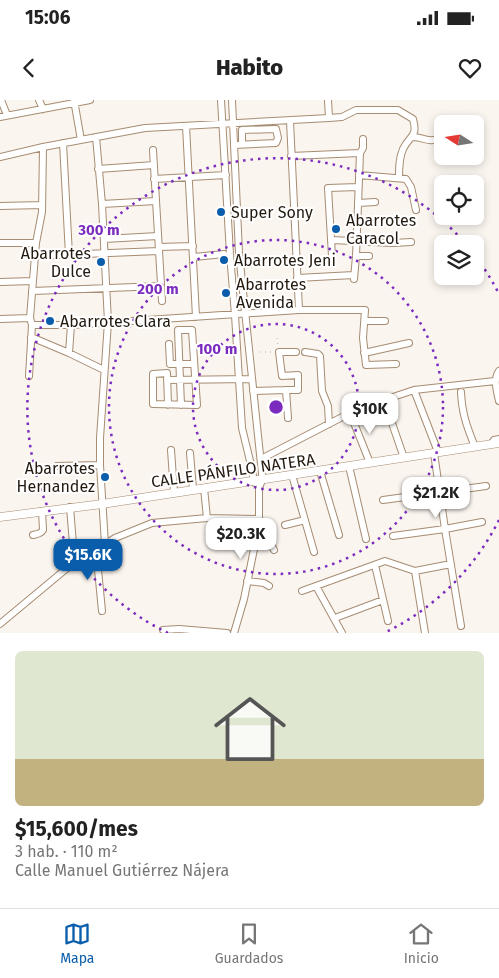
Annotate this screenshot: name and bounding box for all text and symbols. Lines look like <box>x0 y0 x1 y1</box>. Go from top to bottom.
text: 15:06 <box>25 6 70 29</box>
icon: back <box>15 54 43 82</box>
text: Habito <box>216 54 283 81</box>
icon: heart <box>456 54 484 82</box>
north arrow <box>434 115 484 165</box>
map controls <box>434 115 484 285</box>
button: locate <box>434 175 484 225</box>
place label: Super Sony <box>231 203 313 222</box>
marker: Super Sony <box>215 206 227 218</box>
place label: Abarrotes Caracol <box>346 211 416 248</box>
text: 300 m <box>77 221 120 239</box>
marker: Abarrotes Caracol <box>330 223 342 235</box>
button: layers <box>434 235 484 285</box>
place label: Abarrotes Dulce <box>21 244 91 281</box>
place label: Abarrotes Jeni <box>234 251 336 270</box>
marker: Abarrotes Jeni <box>218 254 230 266</box>
marker: Abarrotes Dulce <box>95 256 107 268</box>
place label: Abarrotes Avenida <box>236 275 306 312</box>
text: 200 m <box>137 280 179 298</box>
marker: Abarrotes Avenida <box>220 287 232 299</box>
place label: Abarrotes Clara <box>60 312 171 331</box>
marker: Abarrotes Clara <box>44 315 56 327</box>
text: 100 m <box>197 340 237 358</box>
pin: $10K <box>340 392 400 435</box>
centre of rings <box>267 398 285 416</box>
text: $10K <box>352 399 388 418</box>
street label: CALLE PÁNFILO NATERA <box>150 448 317 491</box>
place label: Abarrotes Hernandez <box>17 459 95 496</box>
marker: Abarrotes Hernandez <box>99 471 111 483</box>
pin: $21.2K <box>395 476 477 519</box>
text: $21.2K <box>413 483 459 502</box>
pin: $20.3K <box>200 518 282 560</box>
text: $20.3K <box>217 524 265 543</box>
pin: $15.6K <box>47 538 129 581</box>
text: $15.6K <box>64 545 112 564</box>
icon: home <box>205 684 295 774</box>
text: $15,600/mes <box>15 816 138 842</box>
text: 3 hab. · 110 m² <box>15 842 118 861</box>
text: Calle Manuel Gutiérrez Nájera <box>15 861 229 880</box>
tab: Mapa <box>60 920 94 967</box>
tab: Guardados <box>215 920 283 967</box>
tab: Inicio <box>404 920 439 967</box>

